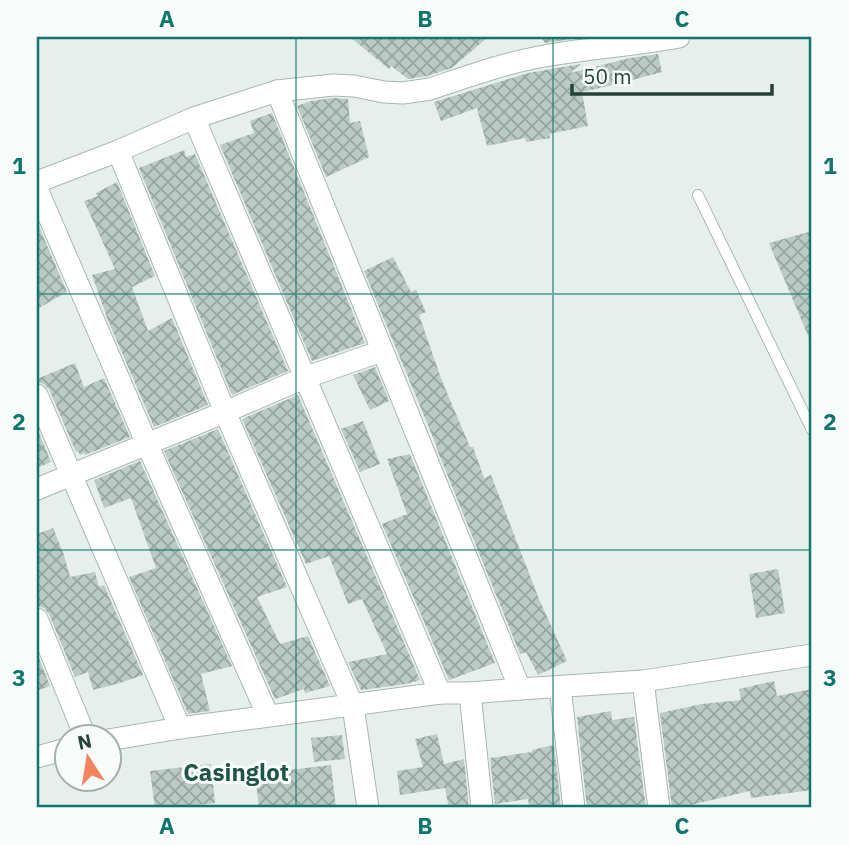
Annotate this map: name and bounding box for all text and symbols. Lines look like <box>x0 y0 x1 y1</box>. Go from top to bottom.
text: A <box>159 3 175 33</box>
text: B <box>417 3 433 33</box>
text: C <box>675 3 690 33</box>
scale bar <box>572 52 772 96</box>
text: 50 m <box>583 62 632 90</box>
text: 1 <box>12 150 26 180</box>
text: 1 <box>823 150 837 180</box>
text: 2 <box>12 406 26 436</box>
text: 2 <box>823 406 837 436</box>
text: 3 <box>12 662 26 692</box>
text: 3 <box>823 662 837 692</box>
north arrow <box>52 722 122 792</box>
text: N <box>75 728 94 755</box>
district label: Casinglot <box>183 756 289 788</box>
text: A <box>159 810 175 840</box>
text: B <box>417 810 433 840</box>
text: C <box>675 810 690 840</box>

